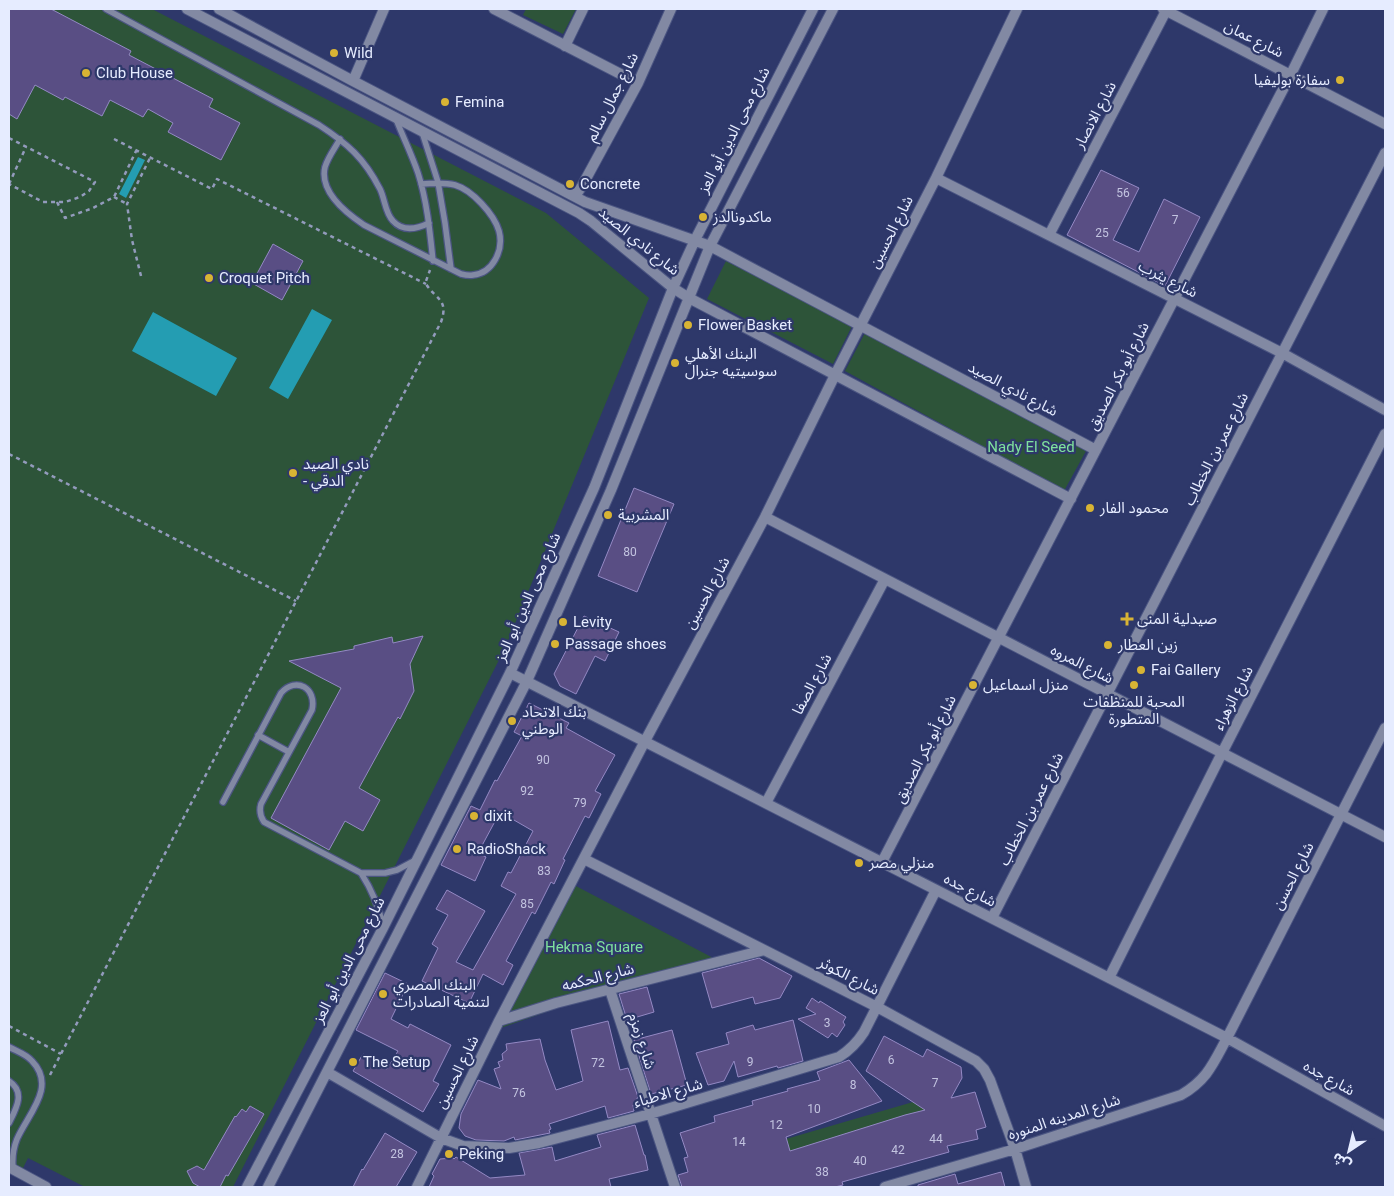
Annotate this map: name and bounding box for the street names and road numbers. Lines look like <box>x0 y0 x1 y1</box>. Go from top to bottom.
street label: شارع عمان <box>1220 16 1287 64</box>
street label: شارع جمال سالم <box>582 49 645 146</box>
street label: شارع محى الدين أبو العز <box>694 64 776 198</box>
street label: شارع الانصار <box>1069 78 1123 154</box>
street label: شارع الحسين <box>865 192 920 273</box>
street label: شارع نادي الصيد <box>593 203 683 282</box>
street label: شارع يثرب <box>1134 256 1201 304</box>
street label: شارع أبو بكر الصديق <box>1083 319 1156 434</box>
street label: شارع نادي الصيد <box>964 358 1061 423</box>
street label: شارع عمر بن الخطاب <box>1180 389 1255 510</box>
street label: شارع محى الدين أبو العز <box>491 529 567 666</box>
street label: شارع الحسين <box>680 554 736 634</box>
street label: شارع المروه <box>1046 641 1117 690</box>
street label: شارع الصفا <box>788 650 838 719</box>
street label: شارع الزهراء <box>1209 663 1260 734</box>
street label: شارع أبو بكر الصديق <box>890 692 963 807</box>
street label: شارع عمر بن الخطاب <box>995 749 1070 870</box>
street label: شارع الحسن <box>1268 839 1321 914</box>
street label: شارع جده <box>940 869 999 913</box>
street label: شارع محى الدين أبو العز <box>309 894 391 1028</box>
street label: شارع الكوثر <box>813 953 882 1002</box>
street label: شارع الحكمه <box>560 959 637 998</box>
street label: شارع زمزم <box>622 1010 660 1073</box>
street label: شارع الحسين <box>432 1032 485 1113</box>
street label: شارع جده <box>1299 1057 1358 1102</box>
street label: شارع الاطباء <box>631 1074 706 1114</box>
street label: شارع المدينه المنوره <box>1006 1090 1124 1146</box>

